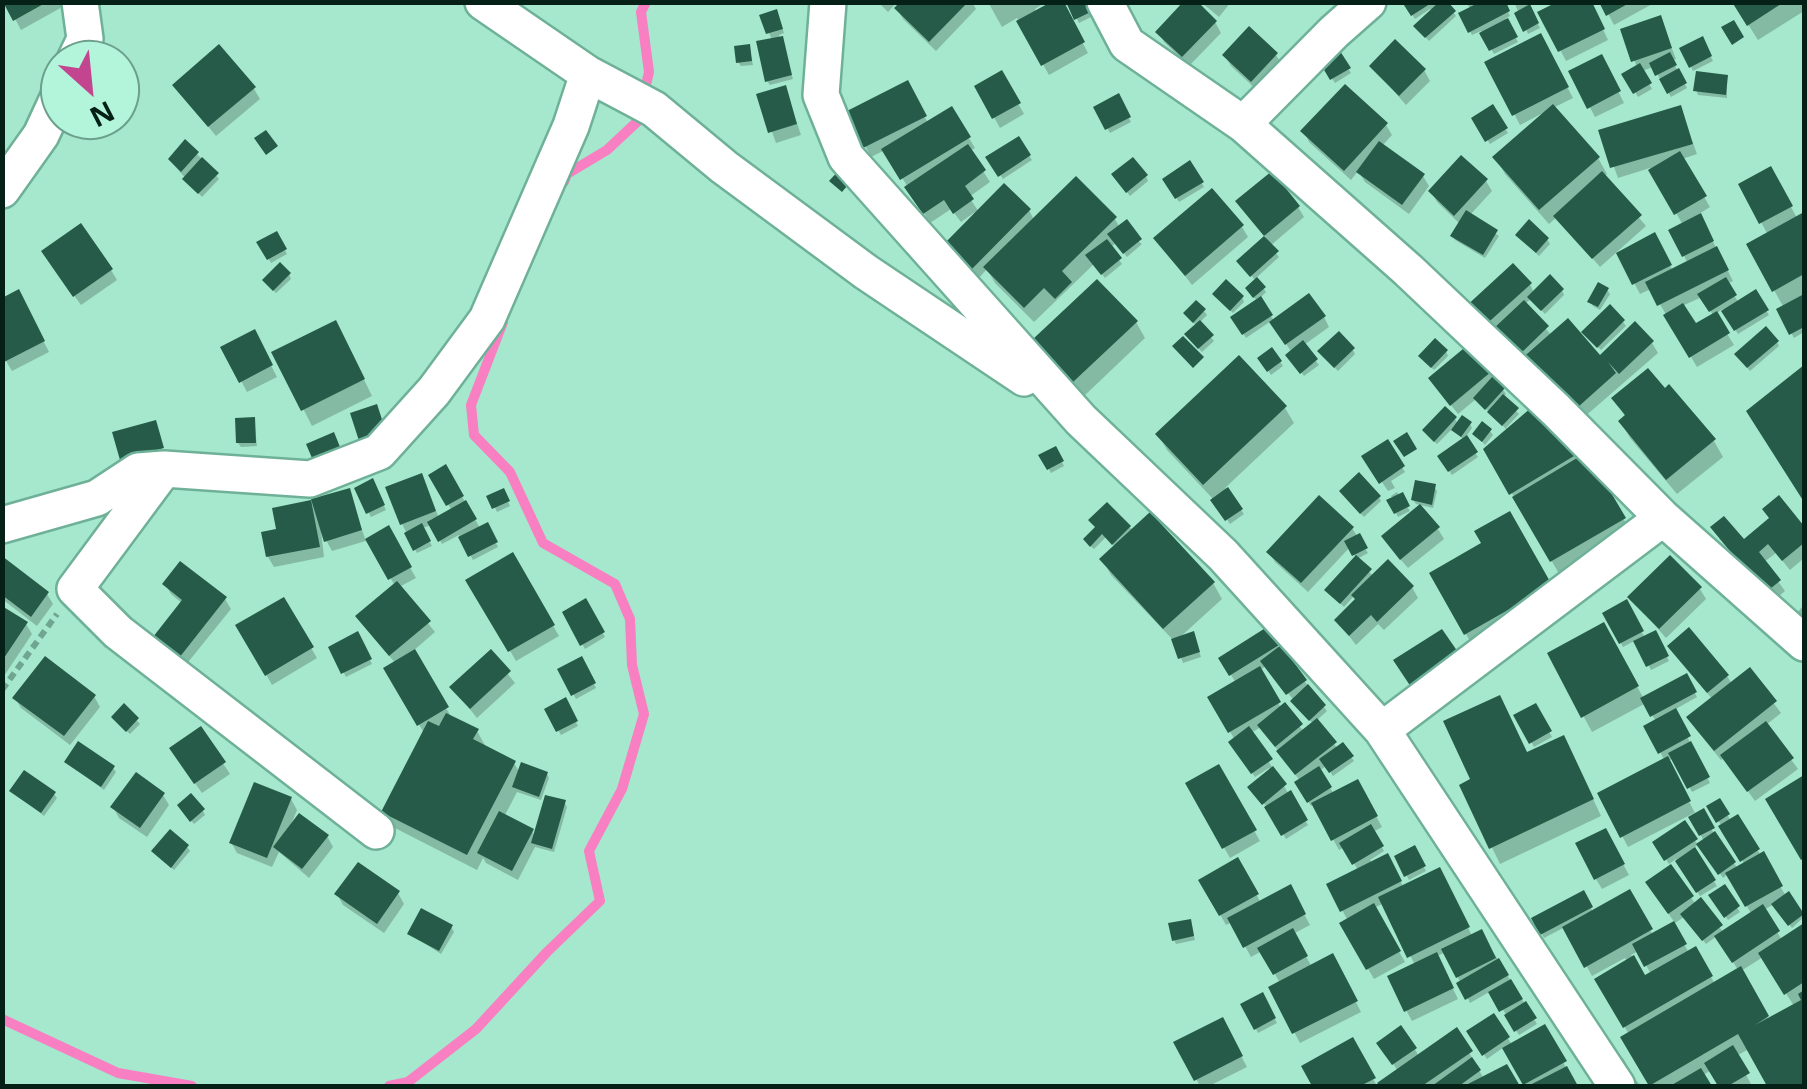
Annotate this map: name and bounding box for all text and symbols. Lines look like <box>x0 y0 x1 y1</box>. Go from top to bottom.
north arrow <box>40 40 140 140</box>
text: N <box>84 93 121 137</box>

